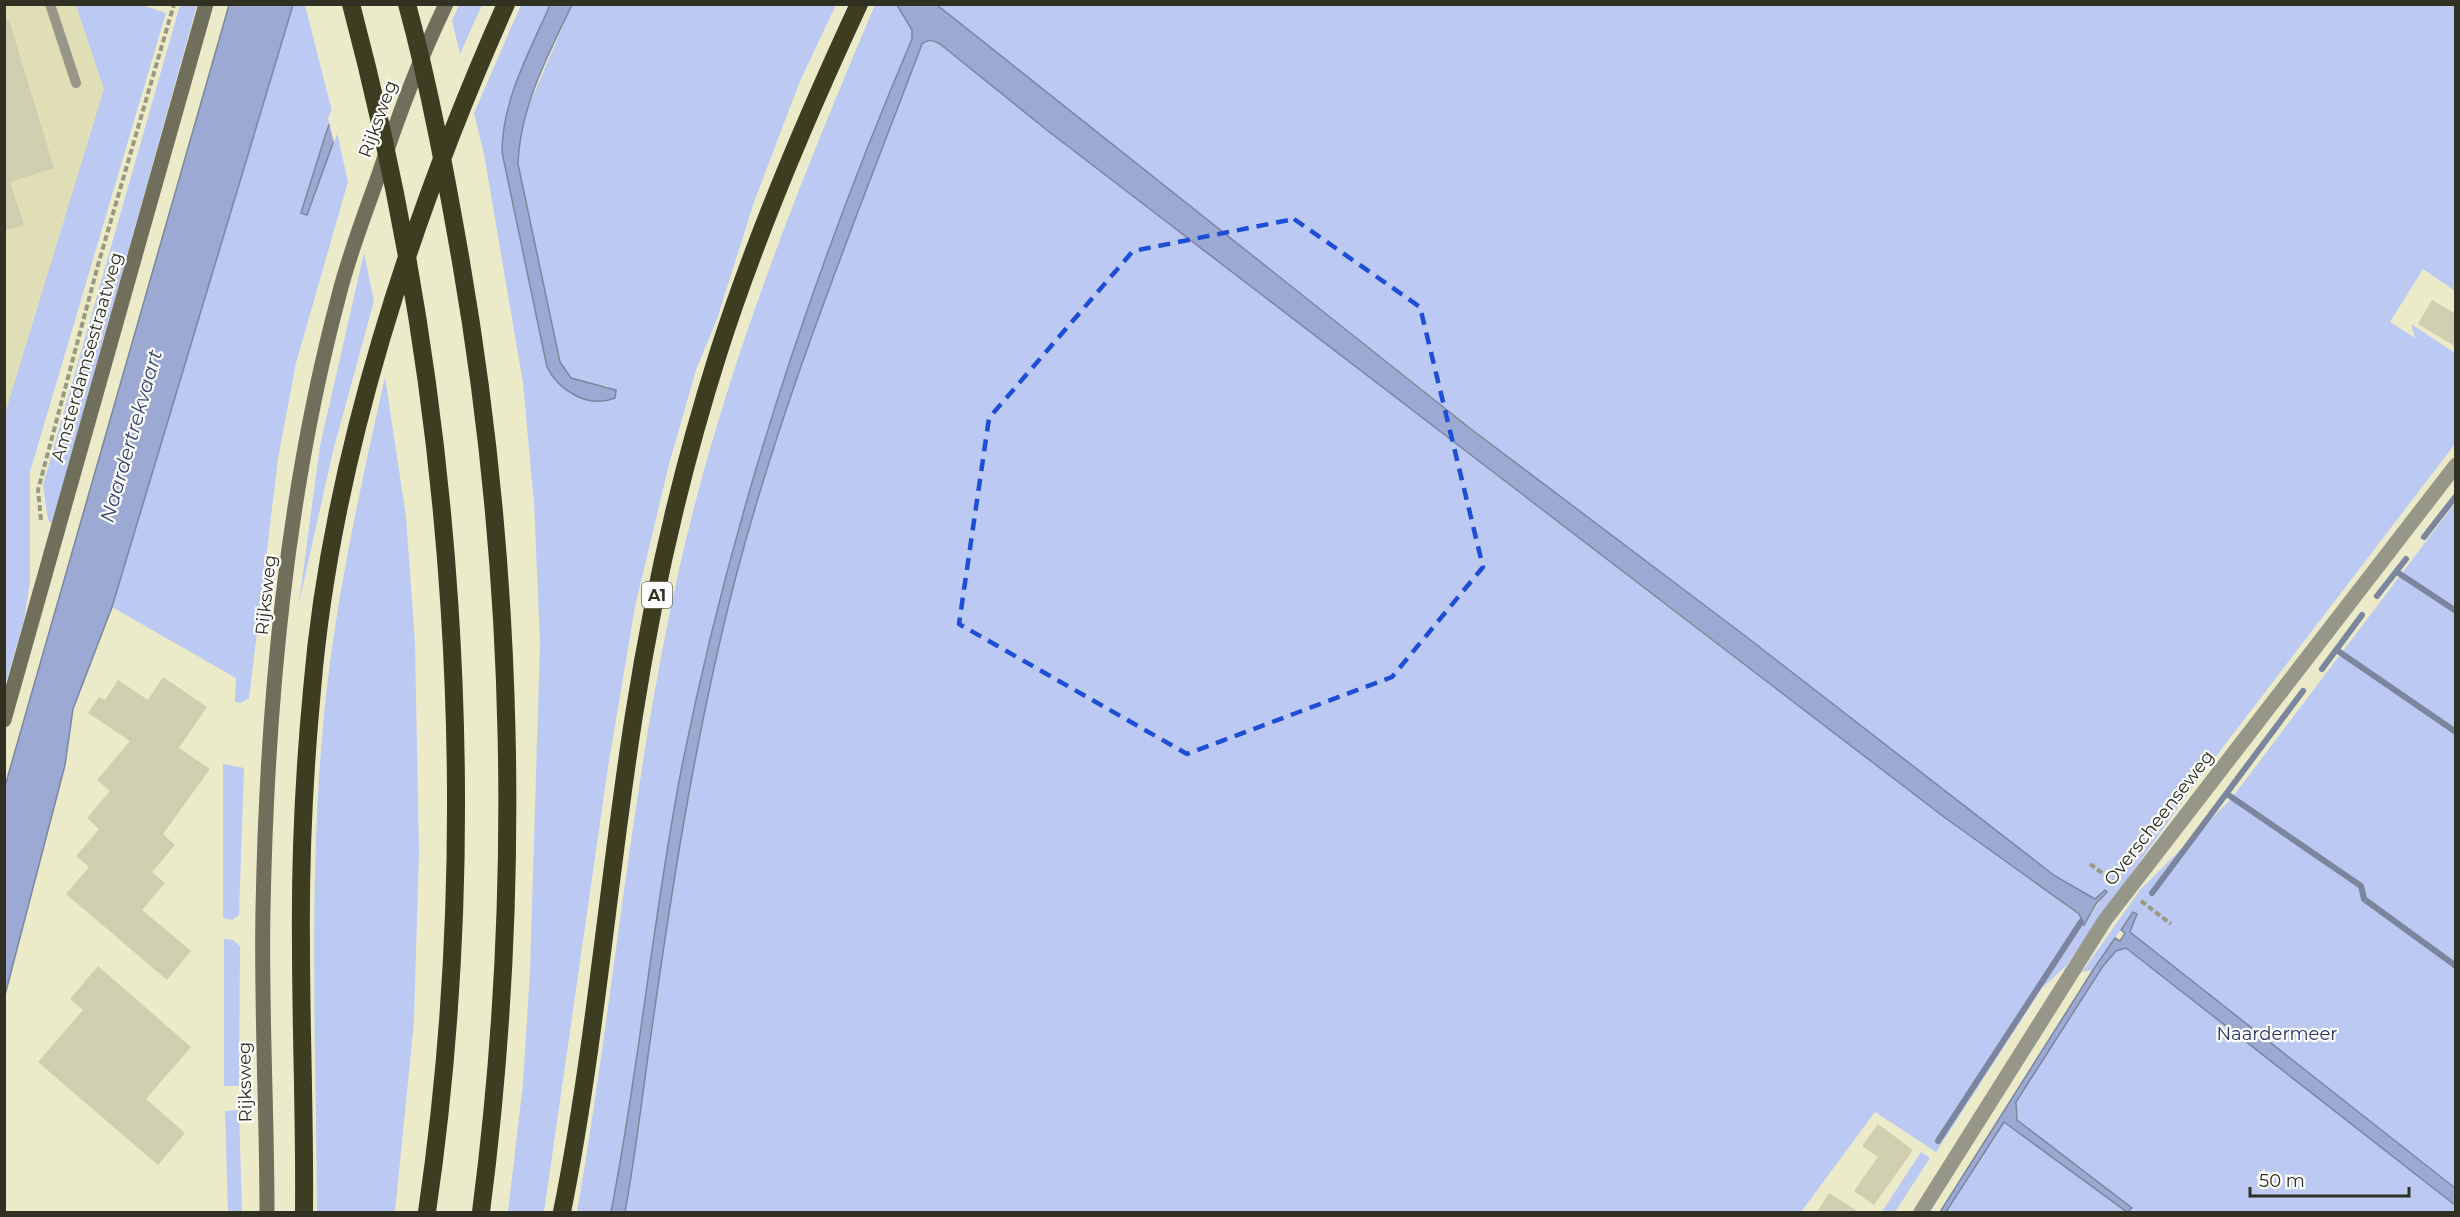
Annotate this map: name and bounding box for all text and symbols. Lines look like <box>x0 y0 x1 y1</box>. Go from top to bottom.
street label: Rijksweg <box>354 77 402 161</box>
street label: Amsterdamsestraatweg <box>47 250 127 464</box>
water label: Naardertrekvaart <box>95 347 167 525</box>
street label: Rijksweg <box>251 554 281 636</box>
road number: A1 <box>642 582 672 608</box>
street label: Overscheenseweg <box>2099 746 2219 890</box>
park label: Naardermeer <box>2216 1023 2338 1045</box>
street label: Rijksweg <box>233 1042 257 1122</box>
scale bar <box>2250 1160 2409 1198</box>
text: 50 m <box>2259 1170 2305 1192</box>

